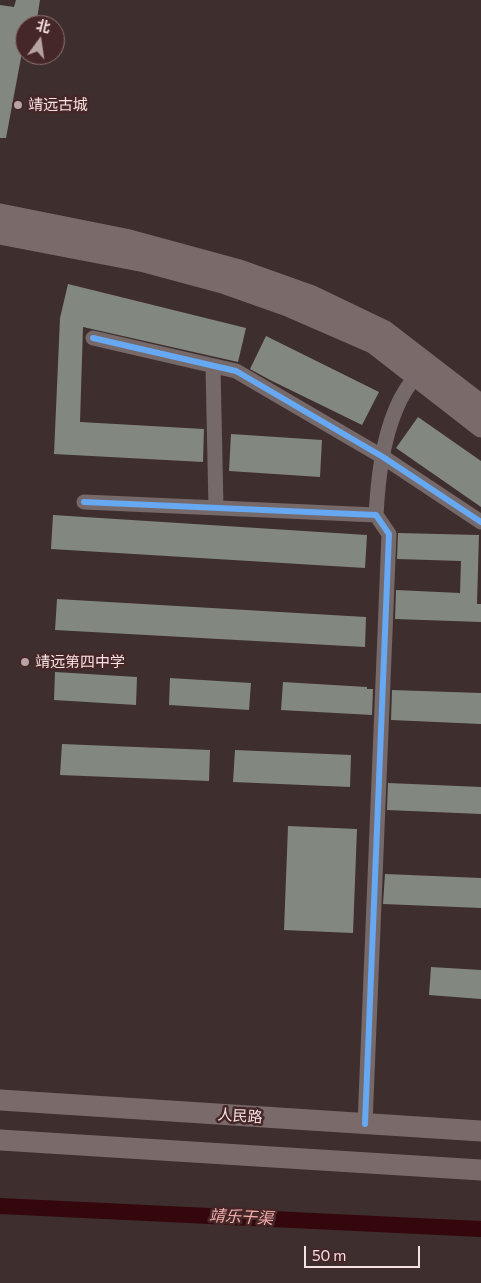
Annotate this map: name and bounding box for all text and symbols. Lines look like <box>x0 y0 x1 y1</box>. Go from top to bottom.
north arrow <box>15 15 65 65</box>
text: 北 <box>35 16 52 36</box>
place label: 靖远古城 <box>28 96 88 114</box>
marker: 靖远古城 <box>12 99 24 111</box>
place label: 靖远第四中学 <box>35 653 125 671</box>
marker: 靖远第四中学 <box>19 656 31 668</box>
street label: 人民路 <box>217 1105 263 1127</box>
water label: 靖乐干渠 <box>209 1206 273 1228</box>
scale bar <box>306 1236 422 1268</box>
text: 50 m <box>312 1246 346 1264</box>

